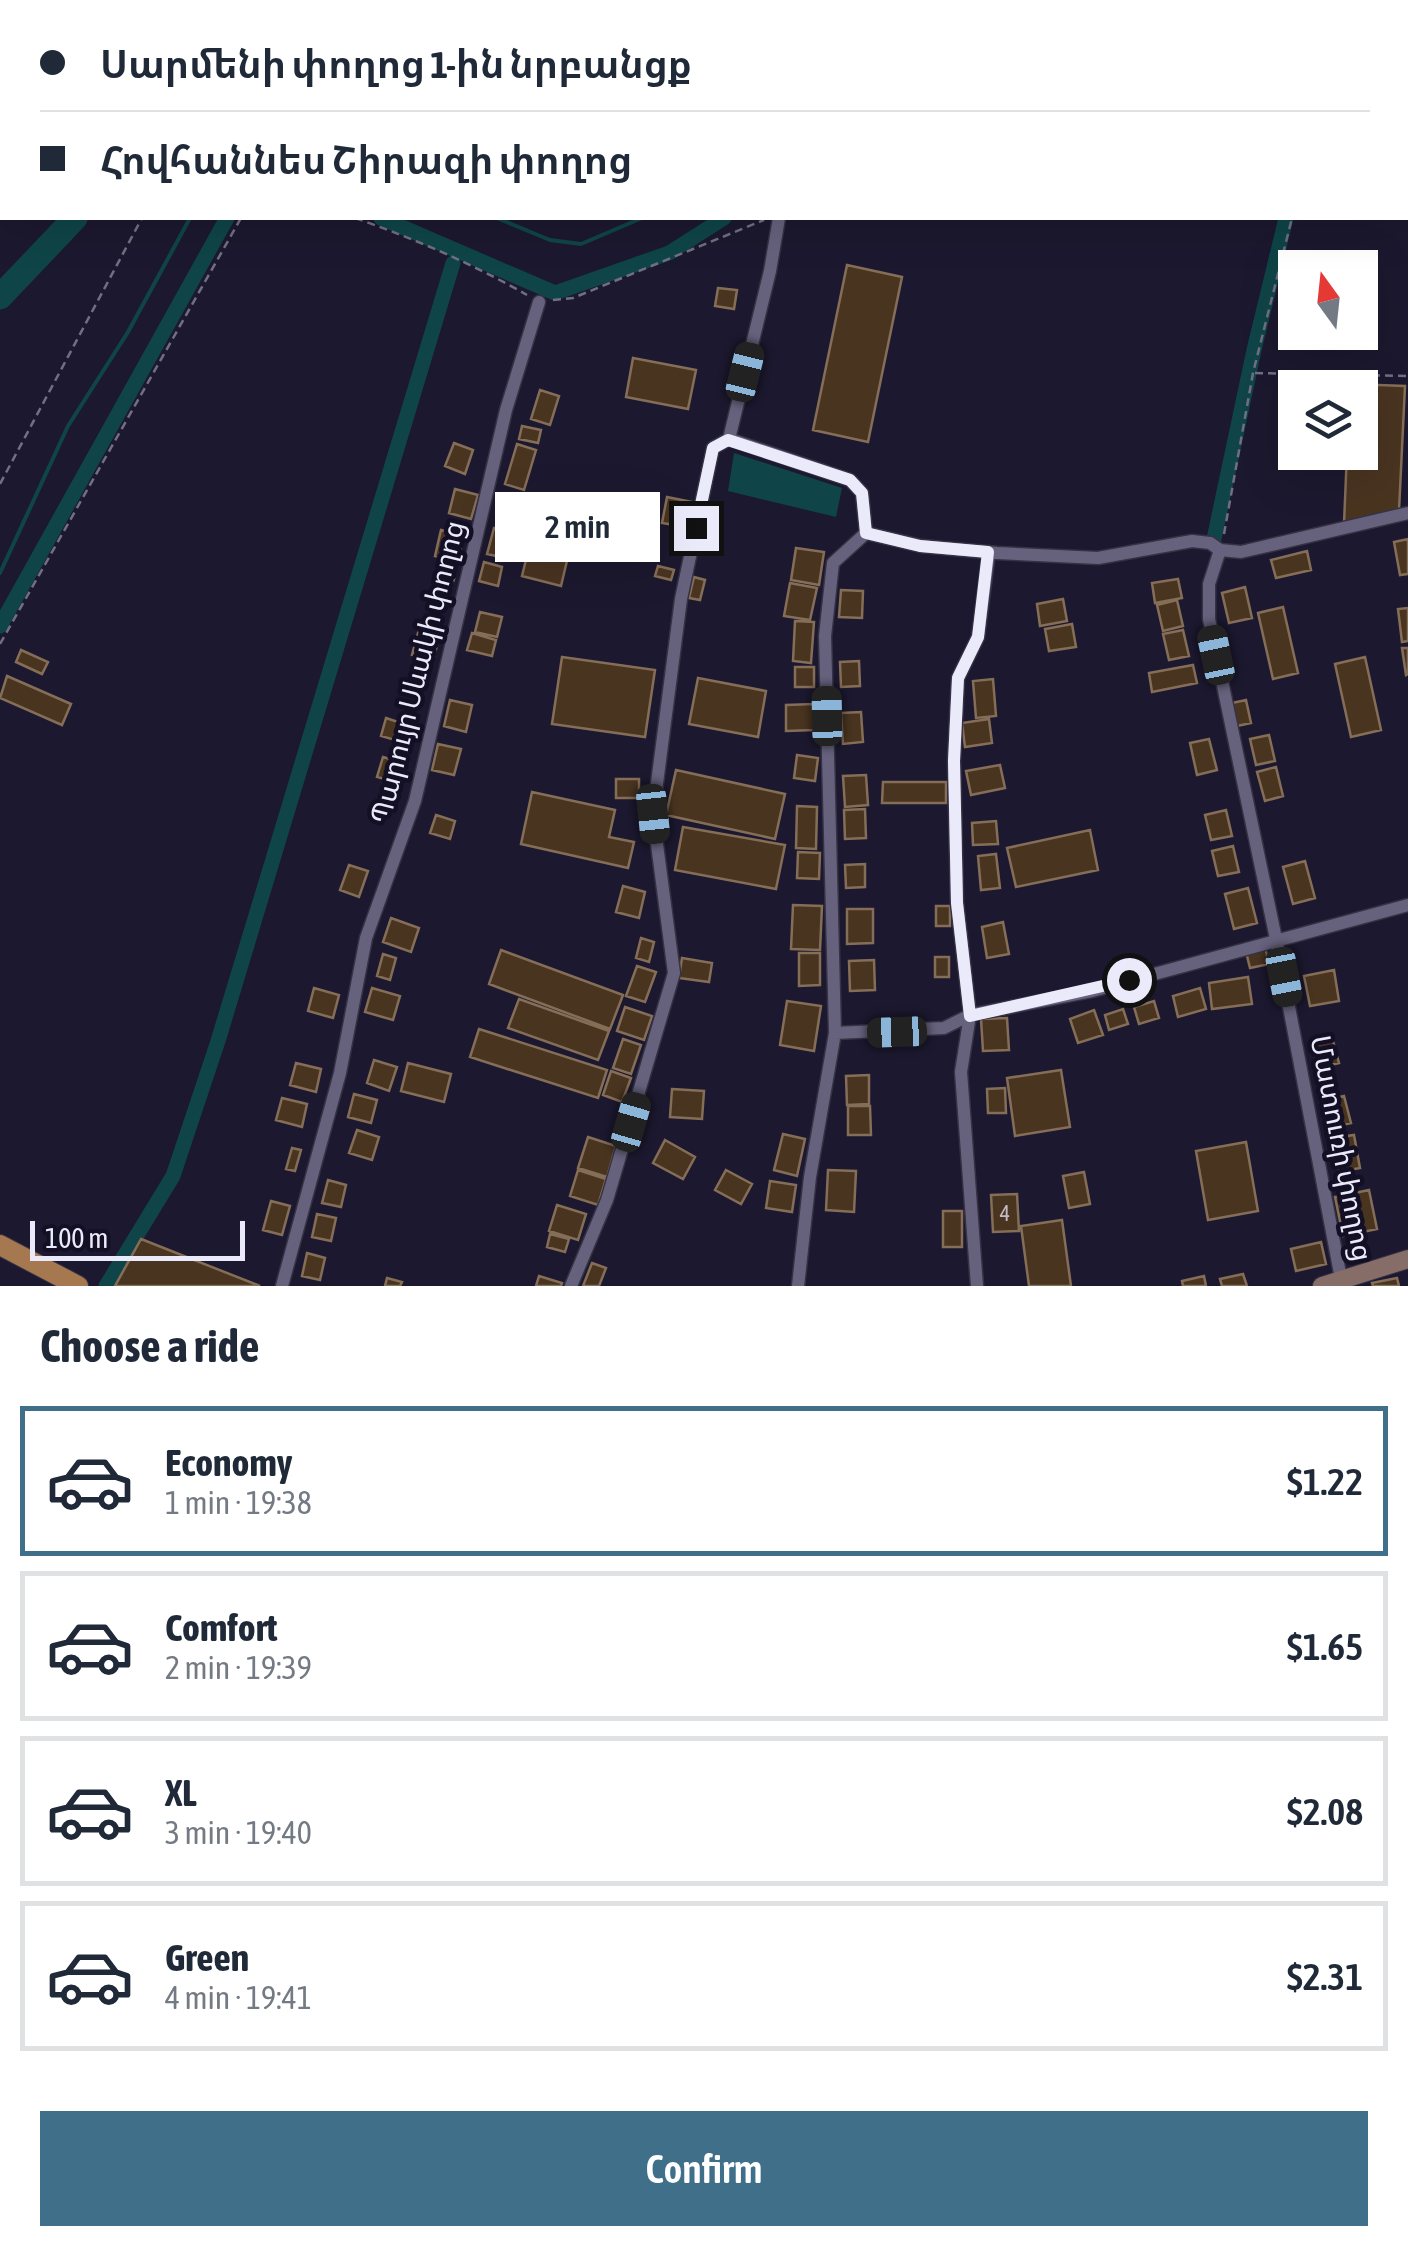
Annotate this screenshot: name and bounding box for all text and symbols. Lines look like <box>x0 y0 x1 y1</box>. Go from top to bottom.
text: Սարմենի փողոց 1-ին նրբանցք <box>100 43 692 86</box>
text: Հովհաննես Շիրազի փողոց <box>100 139 632 182</box>
north arrow <box>1278 250 1378 350</box>
map controls <box>1278 250 1378 470</box>
car <box>723 339 767 405</box>
button: layers <box>1278 370 1378 470</box>
callout: 2 min <box>496 493 661 563</box>
route end <box>674 506 719 551</box>
text: 2 min <box>545 508 610 545</box>
street label: Պարույր Սևակի փողոց <box>364 517 471 827</box>
car <box>1195 623 1237 687</box>
car <box>811 686 843 746</box>
car <box>635 783 671 845</box>
car <box>1264 945 1304 1009</box>
route start <box>1107 958 1152 1003</box>
car <box>866 1016 928 1048</box>
street label: Մատուռի փողոց <box>1303 1033 1380 1264</box>
car <box>608 1089 654 1155</box>
house number: 4 <box>1000 1200 1010 1226</box>
scale bar <box>30 1216 245 1260</box>
text: 100 m <box>45 1222 108 1254</box>
text: Choose a ride <box>40 1320 259 1372</box>
icon: car <box>45 1436 135 1526</box>
text: Economy <box>165 1441 292 1484</box>
text: $1.22 <box>1287 1460 1363 1503</box>
text: 1 min · 19:38 <box>165 1484 312 1521</box>
icon: car <box>45 1601 135 1691</box>
text: Comfort <box>165 1606 277 1649</box>
text: $1.65 <box>1287 1625 1363 1668</box>
text: 2 min · 19:39 <box>165 1649 312 1686</box>
icon: car <box>45 1766 135 1856</box>
text: XL <box>165 1771 197 1814</box>
text: $2.08 <box>1287 1790 1363 1833</box>
text: 3 min · 19:40 <box>165 1814 312 1851</box>
icon: car <box>45 1931 135 2021</box>
text: Green <box>165 1936 249 1979</box>
text: $2.31 <box>1287 1955 1363 1998</box>
text: 4 min · 19:41 <box>165 1979 312 2016</box>
button: Confirm <box>40 2111 1368 2226</box>

